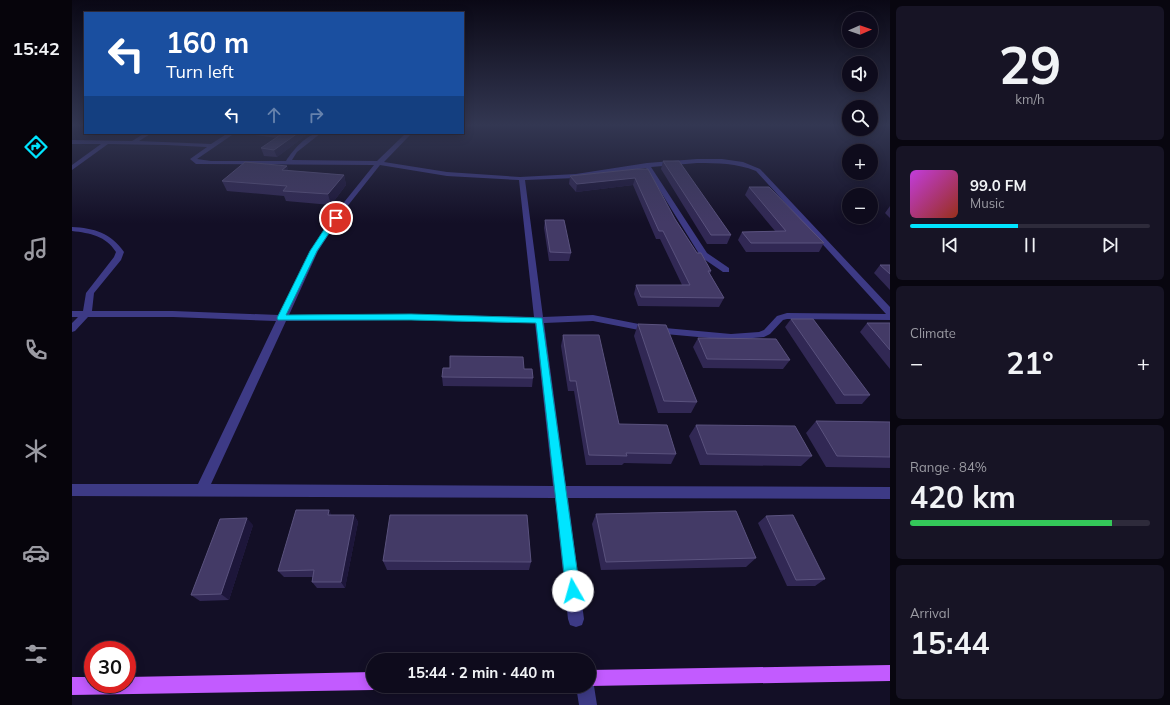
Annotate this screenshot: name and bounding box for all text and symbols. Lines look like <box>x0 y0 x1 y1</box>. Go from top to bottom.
north arrow <box>842 12 878 48</box>
map controls <box>842 12 878 224</box>
text: 160 m <box>166 25 249 60</box>
icon: left <box>100 28 152 80</box>
text: 29 <box>999 32 1061 97</box>
text: 15:42 <box>12 37 60 60</box>
button: sound <box>842 56 878 92</box>
text: Turn left <box>166 60 234 83</box>
text: km/h <box>1015 91 1045 107</box>
button: search <box>842 100 878 136</box>
icon: left <box>221 104 243 126</box>
icon: ahead <box>263 104 285 126</box>
icon: right <box>305 104 327 126</box>
icon: directions <box>22 133 50 161</box>
button: + <box>842 144 878 180</box>
text: 99.0 FM <box>970 176 1026 195</box>
button: − <box>842 188 878 224</box>
text: Music <box>970 195 1005 211</box>
pin <box>319 201 353 235</box>
icon: arrive <box>325 207 347 229</box>
icon: previous <box>939 234 961 256</box>
icon: pause <box>1019 234 1041 256</box>
icon: next <box>1099 234 1121 256</box>
icon: music <box>22 235 50 263</box>
text: Climate <box>910 325 956 341</box>
icon: phone <box>22 336 50 364</box>
text: 21° <box>1006 344 1054 382</box>
text: − <box>910 349 923 377</box>
text: + <box>1137 349 1150 377</box>
icon: climate <box>22 437 50 465</box>
text: Range · 84% <box>910 459 987 475</box>
text: 420 km <box>910 478 1016 516</box>
icon: car <box>22 539 50 567</box>
position arrow <box>552 570 594 612</box>
text: Arrival <box>910 605 950 621</box>
text: 15:44 <box>910 624 989 662</box>
icon: filters <box>22 640 50 668</box>
speed limit sign: 30 <box>84 641 136 693</box>
text: 15:44 · 2 min · 440 m <box>407 663 555 682</box>

